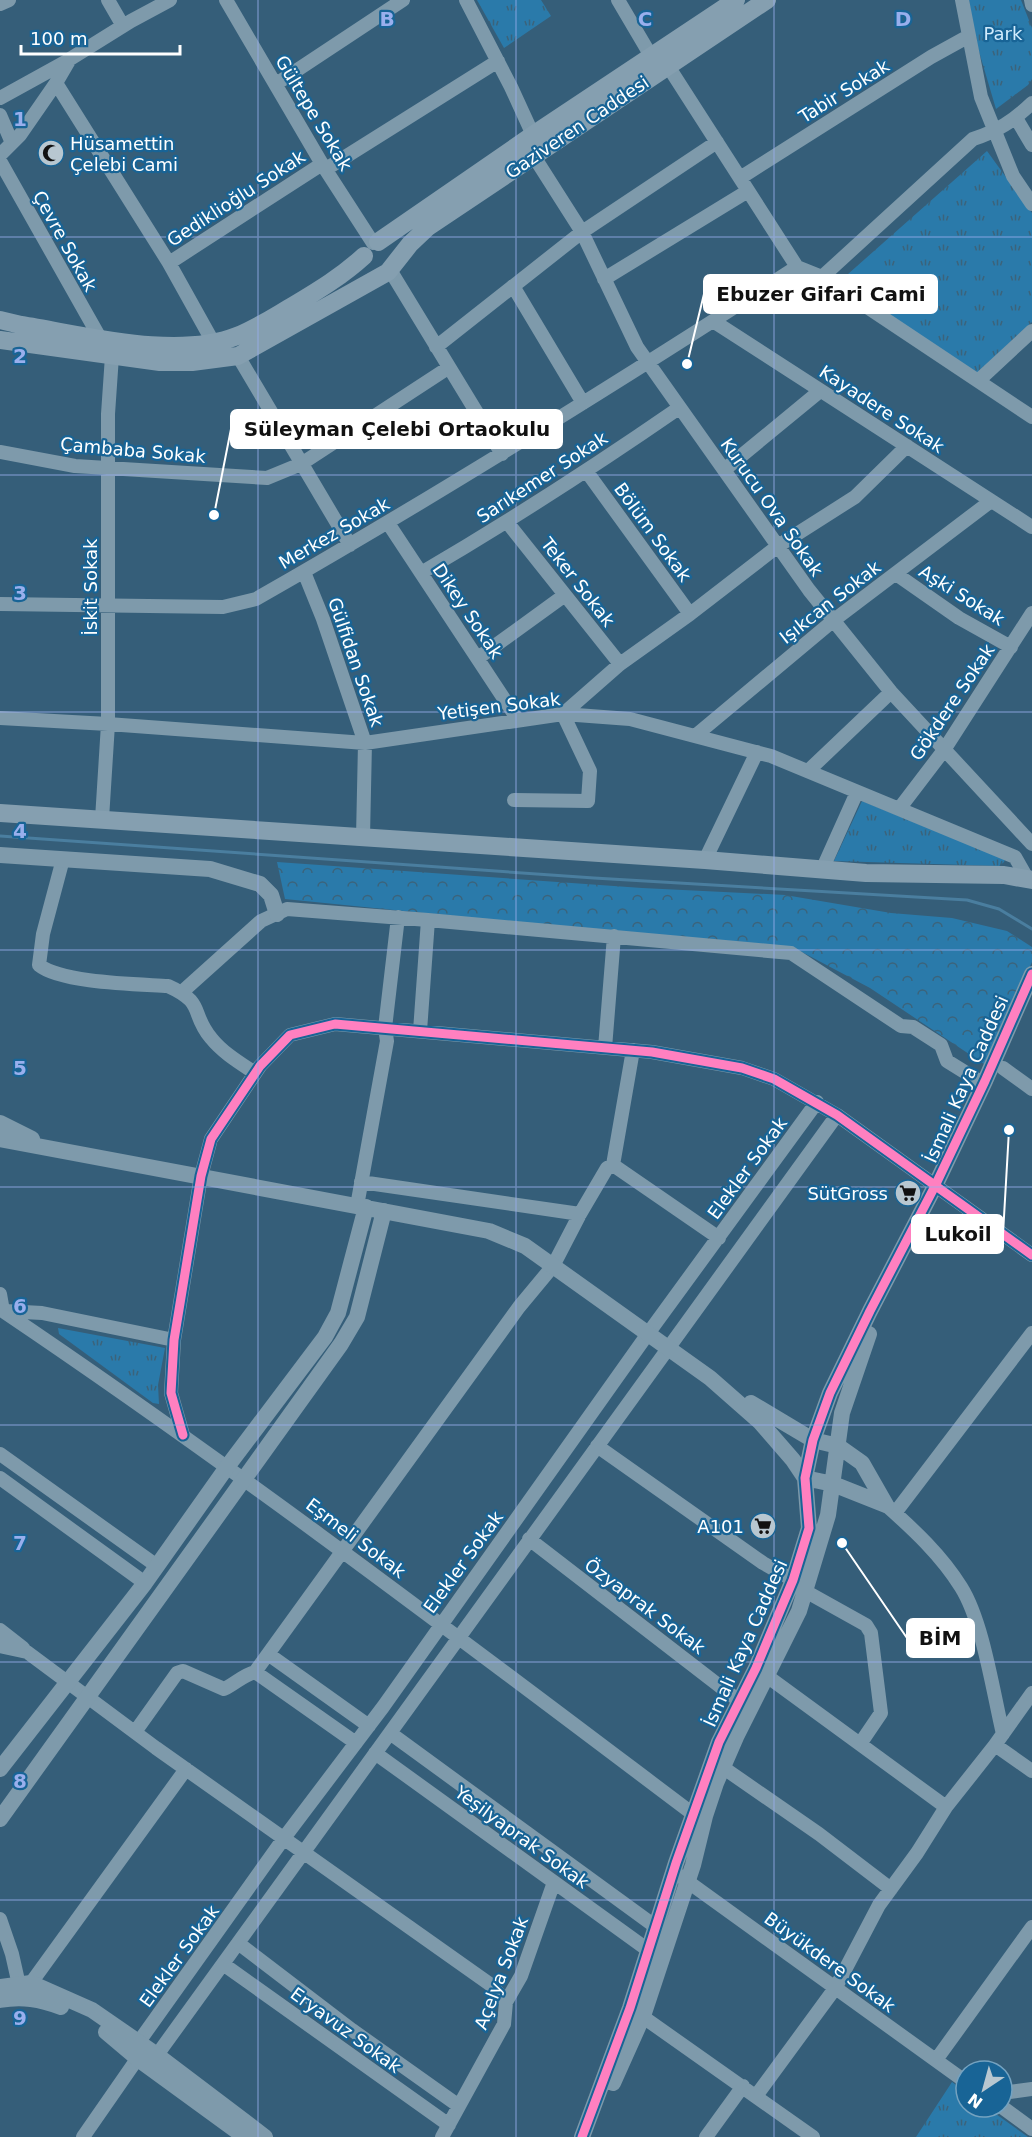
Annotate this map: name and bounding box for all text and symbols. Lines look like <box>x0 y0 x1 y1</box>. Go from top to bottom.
text: B <box>379 7 395 31</box>
text: C <box>638 7 652 31</box>
text: D <box>895 7 911 31</box>
scale bar <box>21 18 180 56</box>
park label: Park <box>984 23 1023 44</box>
text: 100 m <box>30 28 88 49</box>
street label: Gültepe Sokak <box>271 52 357 175</box>
street label: Tabir Sokak <box>794 55 894 128</box>
street label: Gaziveren Caddesi <box>501 71 653 183</box>
text: 1 <box>13 107 27 131</box>
place label: Hüsamettin Çelebi Cami <box>70 133 178 175</box>
mosque icon: Hüsamettin Çelebi Cami <box>36 138 66 168</box>
street label: Gediklioğlu Sokak <box>163 145 309 251</box>
street label: Çevre Sokak <box>29 187 102 296</box>
callout: Ebuzer Gifari Cami <box>704 275 937 313</box>
text: Ebuzer Gifari Cami <box>716 282 926 306</box>
text: 2 <box>13 344 27 368</box>
street label: Kayadere Sokak <box>816 361 949 457</box>
callout: Süleyman Çelebi Ortaokulu <box>231 410 562 448</box>
text: Süleyman Çelebi Ortaokulu <box>244 417 550 441</box>
street label: Sarıkemer Sokak <box>473 427 612 527</box>
street label: Çambaba Sokak <box>59 433 207 467</box>
street label: Kurucu Ova Sokak <box>716 434 828 581</box>
street label: Bölüm Sokak <box>610 478 696 586</box>
street label: Merkez Sokak <box>275 493 393 573</box>
street label: Teker Sokak <box>536 533 620 631</box>
street label: İskit Sokak <box>80 538 101 635</box>
street label: Işıkcan Sokak <box>775 556 885 648</box>
street label: Dikey Sokak <box>429 559 508 663</box>
street label: Aşki Sokak <box>915 560 1009 630</box>
text: 3 <box>13 581 27 605</box>
street label: Gülfidan Sokak <box>324 595 388 730</box>
street label: Gökdere Sokak <box>905 639 999 764</box>
street label: Yetişen Sokak <box>436 688 562 724</box>
text: 4 <box>13 819 27 843</box>
street label: İsmali Kaya Caddesi <box>920 992 1012 1166</box>
text: 5 <box>13 1056 27 1080</box>
street label: Elekler Sokak <box>703 1112 791 1223</box>
supermarket icon: SütGross <box>893 1178 923 1208</box>
place label: SütGross <box>807 1183 888 1204</box>
callout: Lukoil <box>912 1215 1003 1253</box>
text: Lukoil <box>924 1222 992 1246</box>
text: 6 <box>13 1294 27 1318</box>
street label: Eşmeli Sokak <box>302 1494 410 1583</box>
street label: Elekler Sokak <box>419 1506 507 1617</box>
supermarket icon: A101 <box>748 1511 778 1541</box>
place label: A101 <box>697 1516 744 1537</box>
text: 7 <box>13 1531 27 1555</box>
street label: Özyaprak Sokak <box>581 1554 710 1658</box>
street label: İsmali Kaya Caddesi <box>699 1556 791 1730</box>
callout: BİM <box>907 1619 974 1657</box>
text: BİM <box>919 1626 961 1650</box>
text: 8 <box>13 1769 27 1793</box>
street label: Yeşilyaprak Sokak <box>450 1781 594 1893</box>
street label: Elekler Sokak <box>135 1900 223 2011</box>
street label: Büyükdere Sokak <box>761 1907 900 2017</box>
street label: Açelya Sokak <box>470 1913 532 2032</box>
street label: Eryavuz Sokak <box>287 1983 406 2078</box>
text: 9 <box>13 2006 27 2030</box>
north arrow <box>954 2059 1014 2119</box>
text: N <box>964 2089 986 2112</box>

